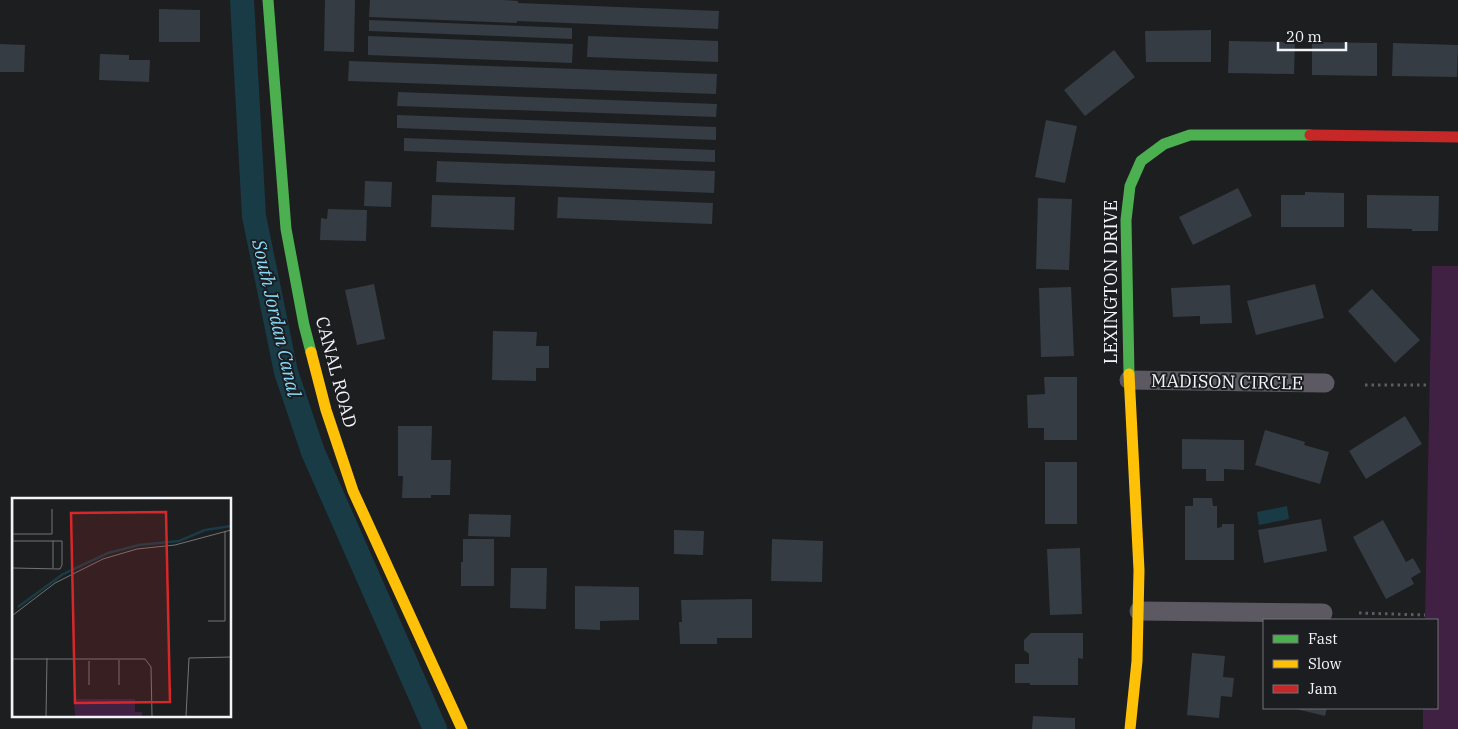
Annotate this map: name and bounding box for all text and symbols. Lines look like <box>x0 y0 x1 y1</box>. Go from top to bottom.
scale bar <box>1278 20 1346 52</box>
text: 20 m <box>1286 27 1322 46</box>
street label: LEXINGTON DRIVE <box>1099 200 1122 364</box>
water label: South Jordan Canal <box>247 236 307 400</box>
street label: CANAL ROAD <box>311 314 362 430</box>
street label: MADISON CIRCLE <box>1151 369 1303 394</box>
inset map <box>12 498 231 716</box>
legend <box>1263 619 1438 709</box>
text: Fast <box>1308 629 1338 648</box>
text: Slow <box>1308 654 1342 673</box>
text: Jam <box>1308 679 1337 698</box>

